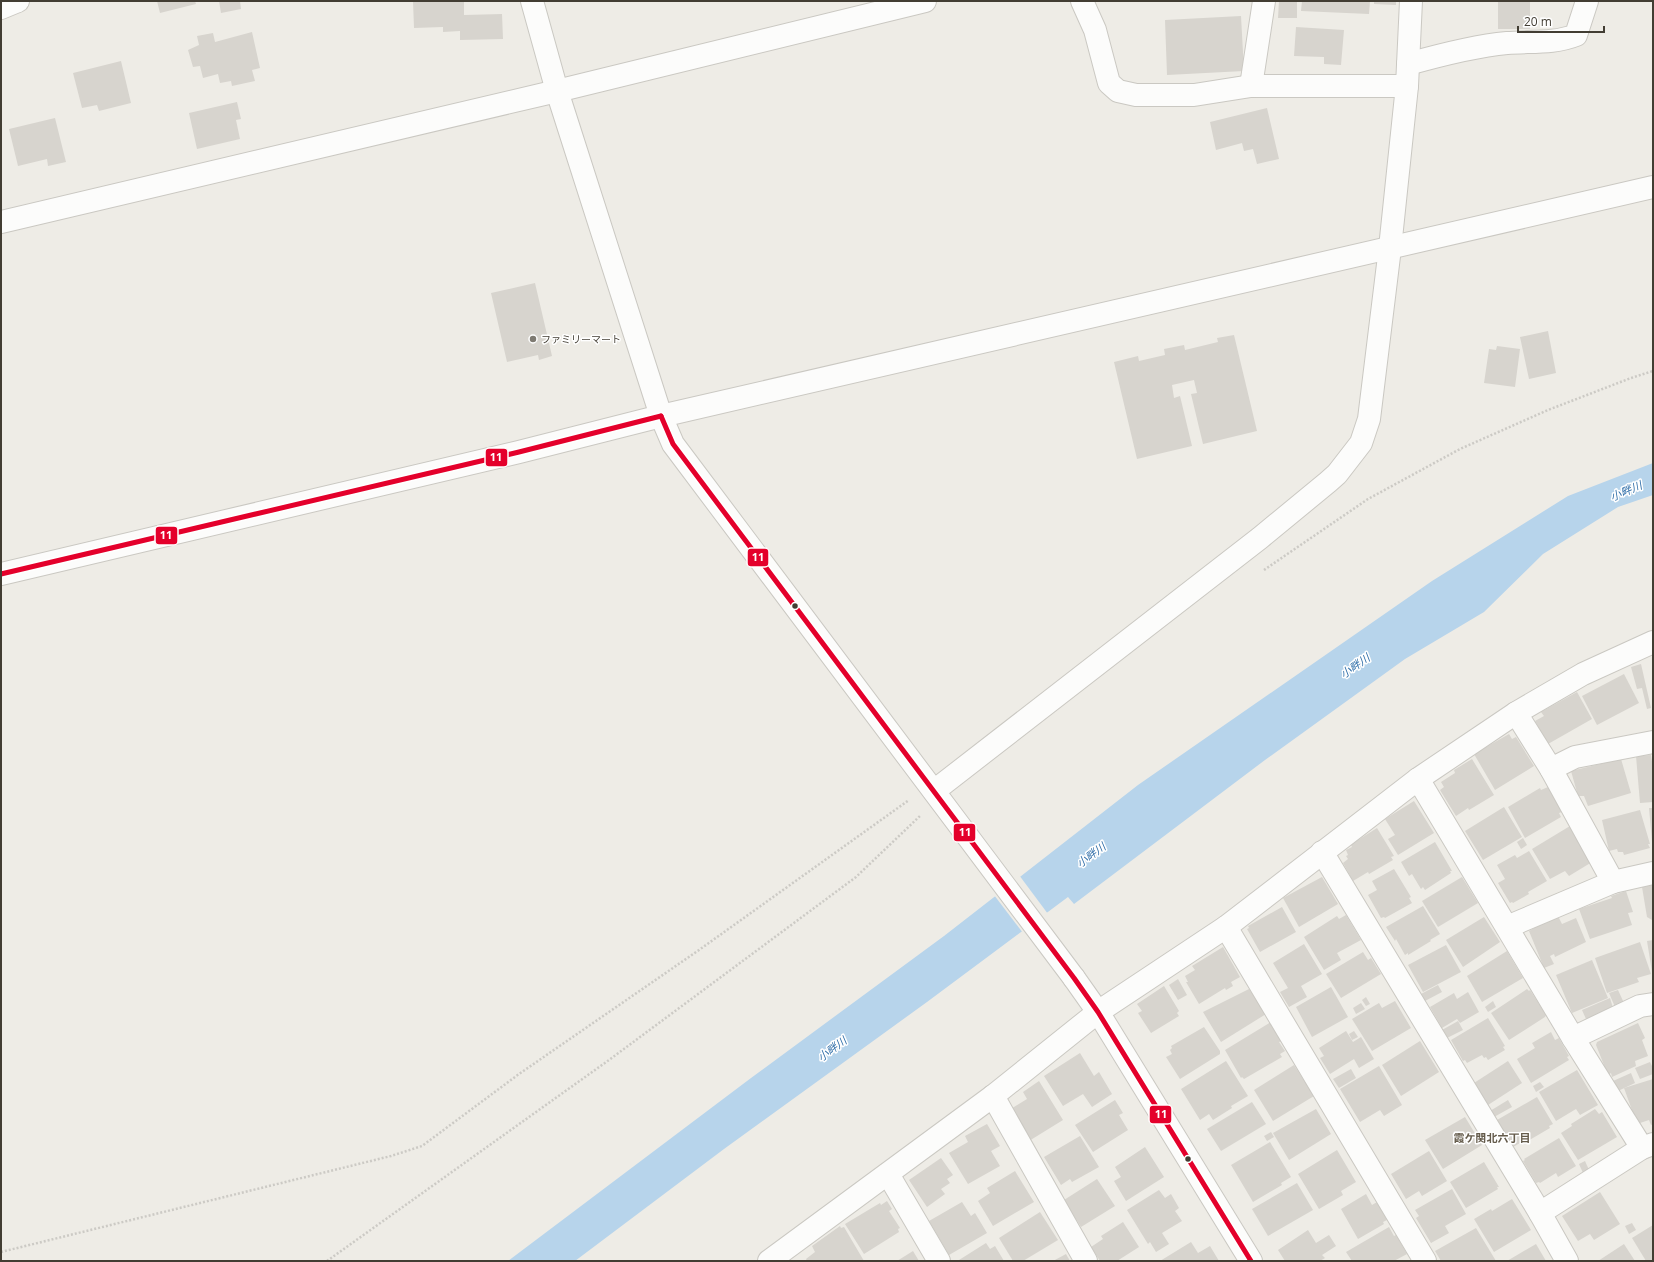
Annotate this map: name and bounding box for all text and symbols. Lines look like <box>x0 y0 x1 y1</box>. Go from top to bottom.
scale bar <box>1518 8 1604 34</box>
text: 20 m <box>1524 13 1552 30</box>
place label: ファミリーマート <box>541 332 621 346</box>
marker: ファミリーマート <box>528 334 538 344</box>
line badge: 11 <box>485 448 508 467</box>
text: 11 <box>490 449 502 464</box>
water label: 小畔川 <box>1608 477 1645 504</box>
line badge: 11 <box>155 526 178 545</box>
text: 11 <box>160 527 172 542</box>
line badge: 11 <box>747 548 769 567</box>
text: 11 <box>752 549 764 564</box>
unlabelled marker <box>790 601 800 611</box>
water label: 小畔川 <box>1337 649 1373 681</box>
line badge: 11 <box>953 823 976 842</box>
text: 11 <box>959 824 971 839</box>
water label: 小畔川 <box>1073 838 1109 871</box>
water label: 小畔川 <box>814 1032 850 1065</box>
line badge: 11 <box>1149 1105 1172 1124</box>
text: 11 <box>1155 1106 1167 1121</box>
district label: 霞ケ関北六丁目 <box>1454 1130 1531 1145</box>
unlabelled marker <box>1183 1154 1193 1164</box>

